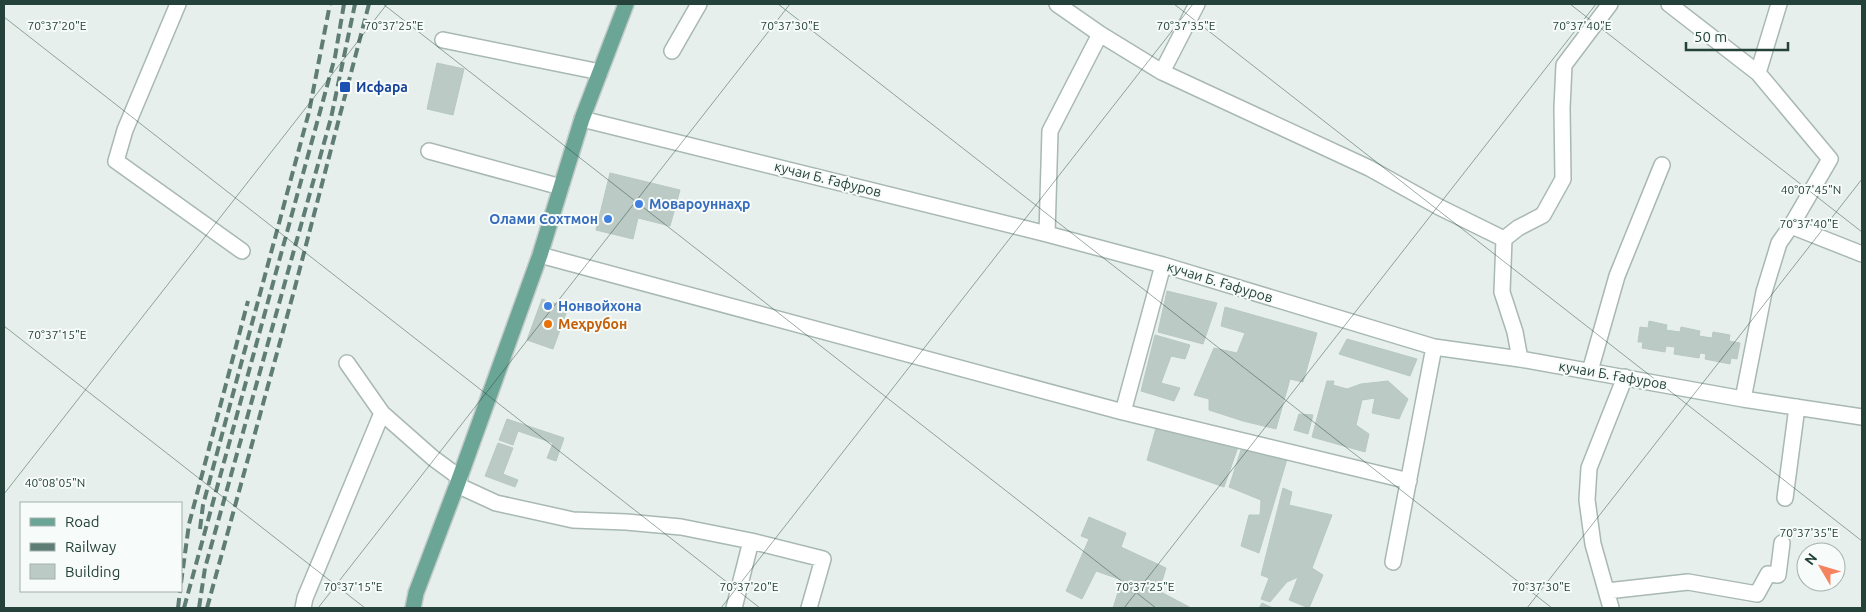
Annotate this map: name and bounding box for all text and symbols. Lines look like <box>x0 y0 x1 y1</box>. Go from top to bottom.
text: 70°37'20"E <box>28 19 87 32</box>
text: 70°37'25"E <box>365 19 424 32</box>
text: 70°37'30"E <box>761 19 820 32</box>
text: 70°37'35"E <box>1157 19 1216 32</box>
text: 70°37'40"E <box>1553 19 1612 32</box>
scale bar <box>1686 20 1788 52</box>
text: 50 m <box>1694 28 1727 45</box>
place label: Исфара <box>356 79 408 95</box>
marker: Исфара <box>338 80 352 94</box>
street label: кучаи Б. Ғафуров <box>773 158 883 200</box>
text: 40°07'45"N <box>1781 183 1841 196</box>
place label: Мовароуннаҳр <box>649 196 750 212</box>
marker: Мовароуннаҳр <box>633 198 645 210</box>
place label: Олами Сохтмон <box>489 211 598 227</box>
marker: Олами Сохтмон <box>602 213 614 225</box>
text: 70°37'40"E <box>1780 217 1839 230</box>
street label: кучаи Б. Ғафуров <box>1165 258 1275 306</box>
place label: Нонвойхона <box>558 298 642 314</box>
marker: Нонвойхона <box>542 300 554 312</box>
place label: Меҳрубон <box>558 316 627 332</box>
marker: Меҳрубон <box>542 318 554 330</box>
text: 70°37'15"E <box>28 328 87 341</box>
street label: кучаи Б. Ғафуров <box>1558 358 1668 392</box>
text: 40°08'05"N <box>25 476 85 489</box>
legend <box>20 502 182 592</box>
text: Road <box>65 513 100 530</box>
text: 70°37'35"E <box>1780 526 1839 539</box>
text: Railway <box>65 538 116 555</box>
north arrow <box>1796 542 1846 592</box>
text: N <box>1801 550 1820 568</box>
text: Building <box>65 563 120 580</box>
text: 70°37'15"E <box>324 580 383 593</box>
text: 70°37'20"E <box>720 580 779 593</box>
text: 70°37'25"E <box>1116 580 1175 593</box>
text: 70°37'30"E <box>1512 580 1571 593</box>

